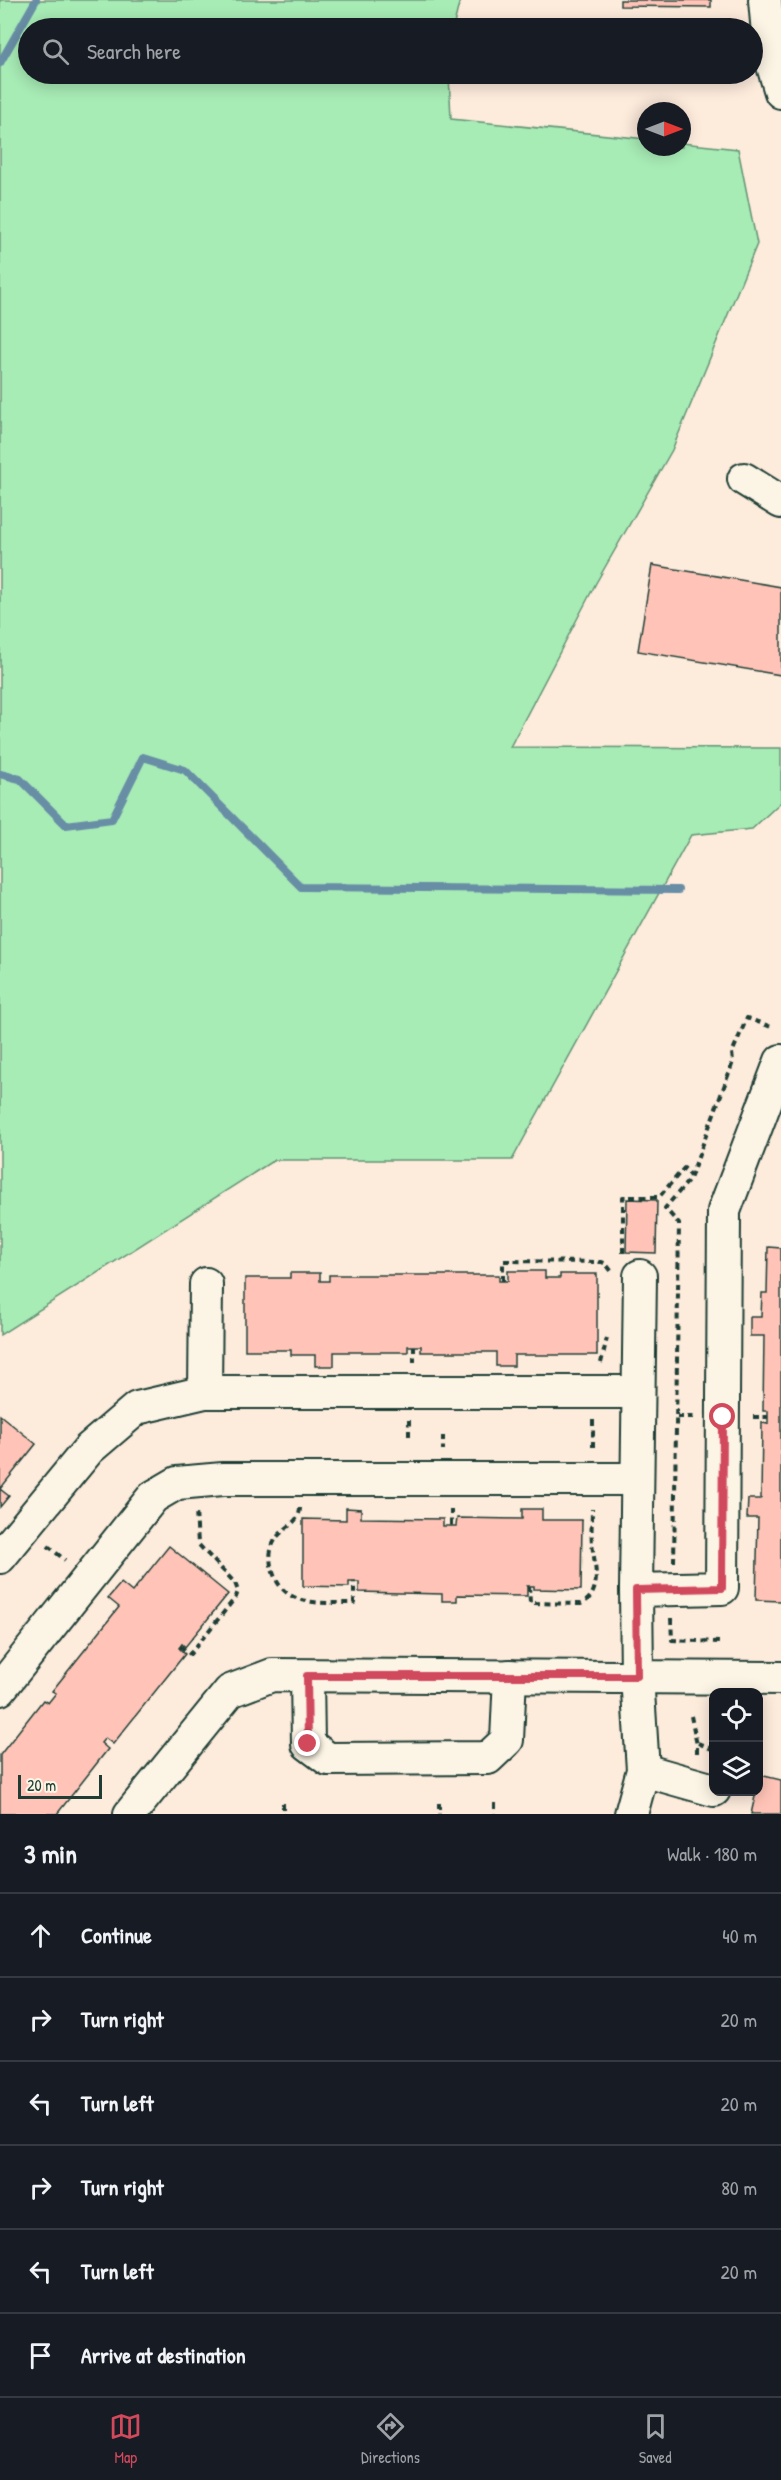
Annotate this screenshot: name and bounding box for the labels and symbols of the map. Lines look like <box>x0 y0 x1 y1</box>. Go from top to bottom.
north arrow <box>637 102 691 156</box>
route start <box>709 1403 735 1429</box>
route end <box>294 1730 320 1756</box>
scale bar <box>18 1772 102 1800</box>

